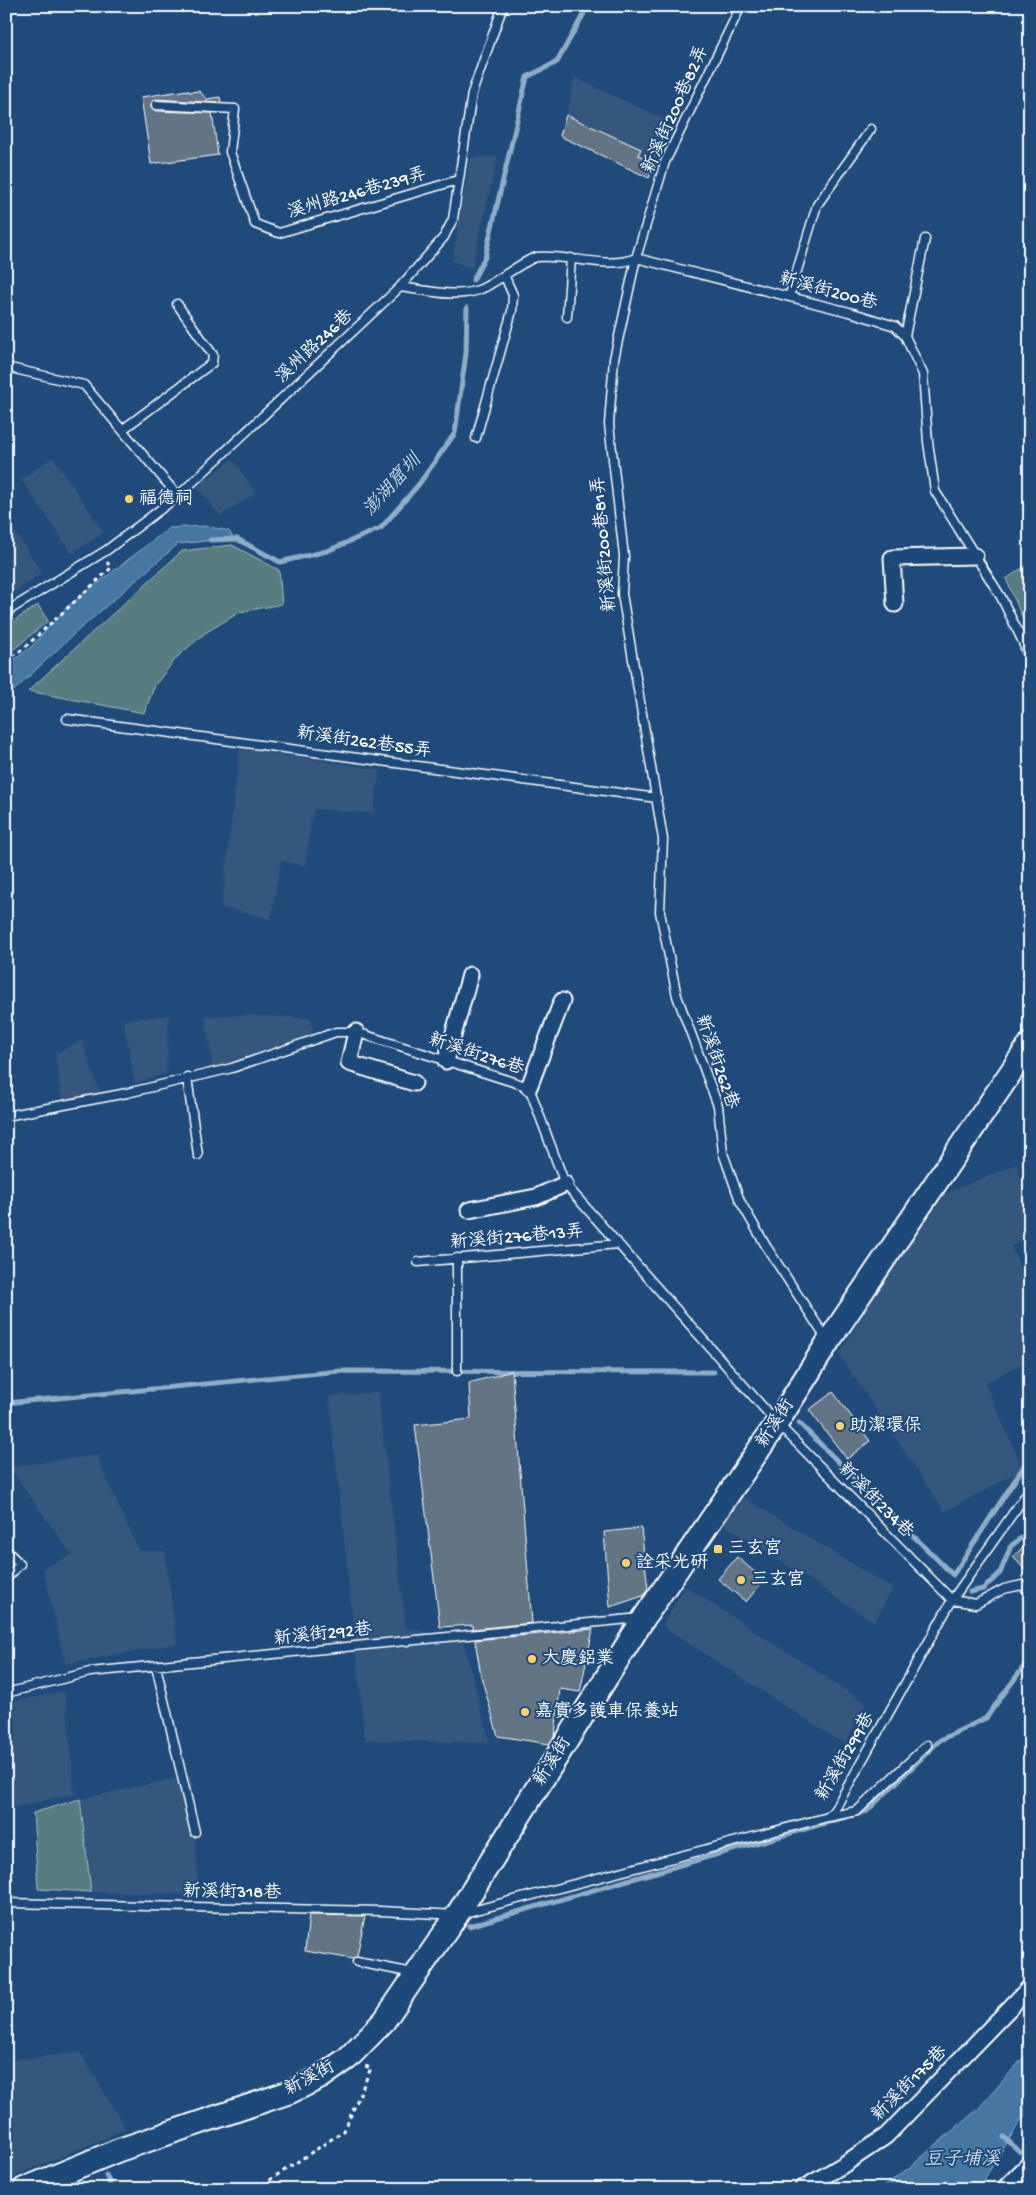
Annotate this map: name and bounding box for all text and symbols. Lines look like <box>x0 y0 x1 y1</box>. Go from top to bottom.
street label: 新溪街200巷82弄 <box>637 42 714 177</box>
street label: 溪州路246巷239弄 <box>285 163 429 224</box>
street label: 新溪街200巷 <box>776 268 880 315</box>
street label: 溪州路246巷 <box>271 305 358 388</box>
water label: 澎湖窟圳 <box>358 448 428 522</box>
street label: 新溪街200巷81弄 <box>588 475 621 613</box>
place label: 福德祠 <box>139 488 193 510</box>
marker: 福德祠 <box>123 493 135 505</box>
street label: 新溪街262巷55弄 <box>295 722 433 763</box>
street label: 新溪街262巷 <box>690 1012 743 1112</box>
street label: 新溪街276巷 <box>426 1029 527 1080</box>
street label: 新溪街276巷13弄 <box>449 1221 585 1254</box>
street label: 新溪街 <box>752 1395 800 1452</box>
place label: 助潔環保 <box>850 1415 922 1437</box>
marker: 助潔環保 <box>834 1420 846 1432</box>
street label: 新溪街234巷 <box>833 1458 918 1543</box>
place label: 三玄宮 <box>728 1538 782 1560</box>
marker: 三玄宮 <box>712 1543 724 1555</box>
place label: 詮采光研 <box>636 1552 708 1574</box>
marker: 詮采光研 <box>620 1557 632 1569</box>
place label: 三玄宫 <box>751 1569 805 1591</box>
marker: 三玄宫 <box>735 1574 747 1586</box>
street label: 新溪街292巷 <box>273 1618 373 1651</box>
place label: 大慶鋁業 <box>542 1648 614 1670</box>
marker: 大慶鋁業 <box>526 1653 538 1665</box>
place label: 嘉實多護車保養站 <box>535 1701 679 1723</box>
marker: 嘉實多護車保養站 <box>519 1706 531 1718</box>
street label: 新溪街299巷 <box>811 1708 880 1805</box>
street label: 新溪街 <box>529 1733 576 1790</box>
street label: 新溪街318巷 <box>183 1881 281 1904</box>
street label: 新溪街175巷 <box>867 2041 952 2126</box>
street label: 新溪街 <box>281 2056 339 2101</box>
water label: 豆子埔溪 <box>924 2148 1001 2172</box>

